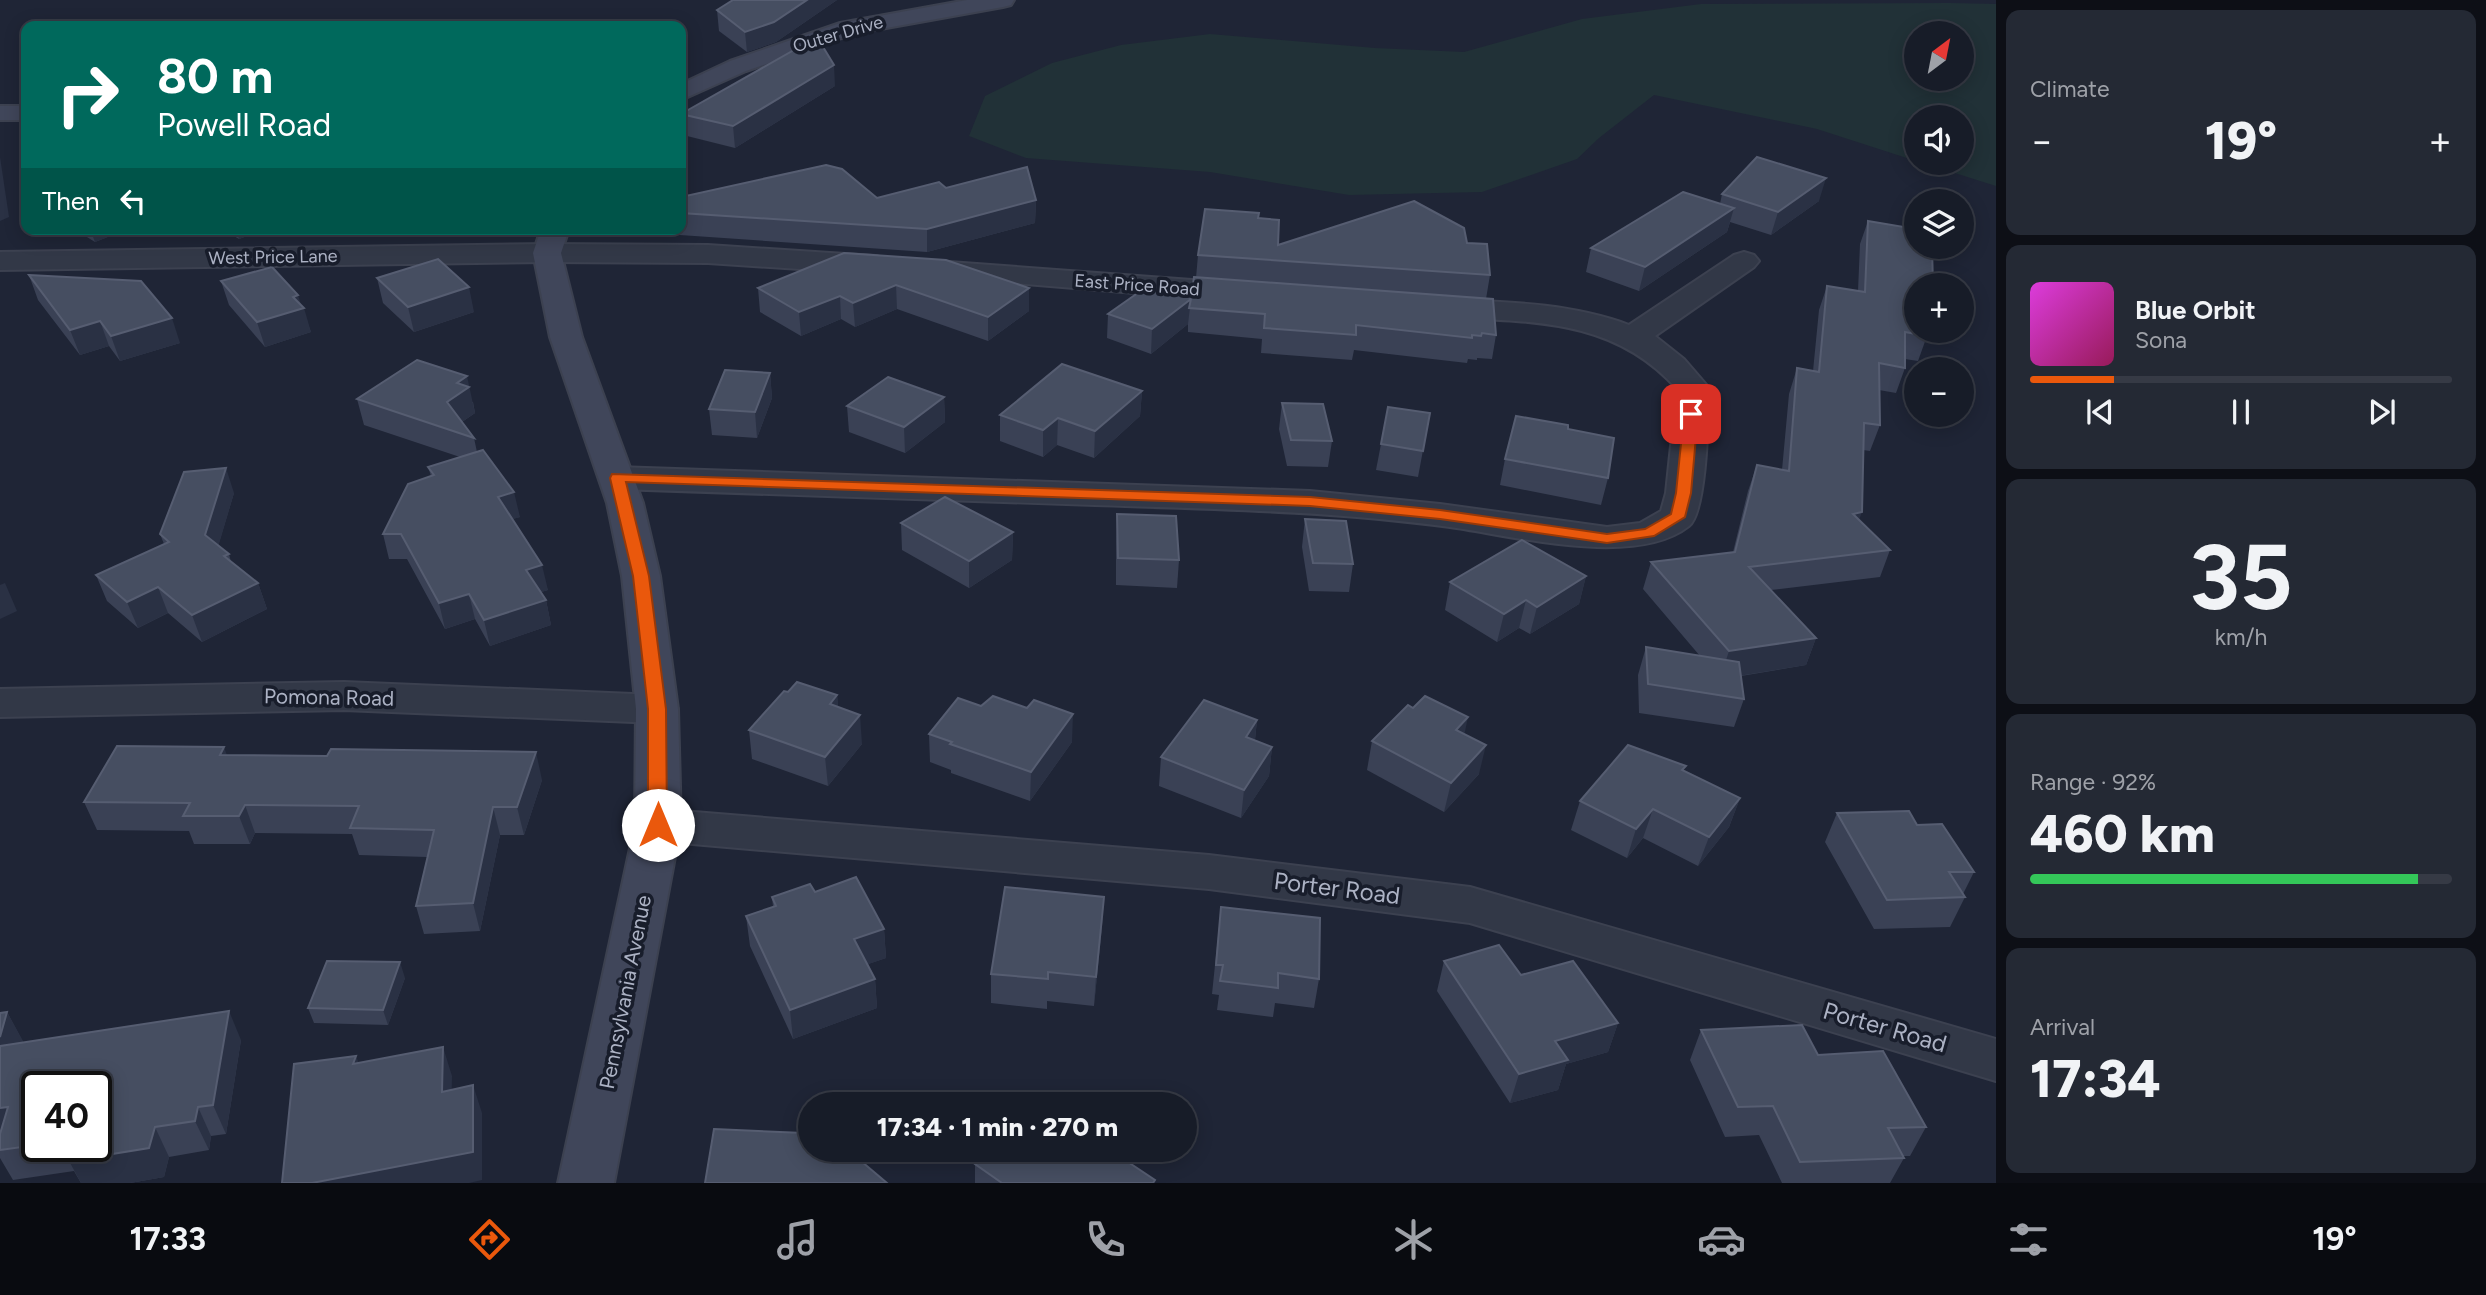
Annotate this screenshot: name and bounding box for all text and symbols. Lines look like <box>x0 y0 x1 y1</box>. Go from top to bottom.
street label: Outer Drive <box>790 11 886 57</box>
north arrow <box>1904 21 1974 91</box>
map controls <box>1904 21 1974 427</box>
text: 80 m <box>157 46 273 105</box>
icon: right <box>42 49 133 140</box>
text: Climate <box>2030 75 2109 103</box>
button: sound <box>1904 105 1974 175</box>
text: Powell Road <box>157 106 331 144</box>
text: 19° <box>2205 110 2277 172</box>
text: − <box>2030 118 2054 164</box>
text: + <box>2428 118 2452 164</box>
icon: left <box>114 182 152 220</box>
text: Then <box>42 185 100 217</box>
button: layers <box>1904 189 1974 259</box>
street label: West Price Lane <box>208 245 338 269</box>
street label: East Price Road <box>1074 270 1200 300</box>
button: + <box>1904 273 1974 343</box>
text: Blue Orbit <box>2135 294 2256 326</box>
text: Sona <box>2135 326 2187 354</box>
button: − <box>1904 357 1974 427</box>
pin <box>1661 384 1721 444</box>
icon: previous <box>2081 393 2119 431</box>
icon: pause <box>2222 393 2260 431</box>
icon: next <box>2363 393 2401 431</box>
icon: arrive <box>1672 395 1710 433</box>
text: 35 <box>2189 523 2293 632</box>
text: km/h <box>2215 623 2267 651</box>
street label: Pomona Road <box>264 683 394 711</box>
text: Range · 92% <box>2030 768 2156 796</box>
position arrow <box>621 788 695 862</box>
text: 460 km <box>2030 803 2215 865</box>
street label: Porter Road <box>1272 866 1402 910</box>
street label: Pennsylvania Avenue <box>594 893 656 1091</box>
street label: Porter Road <box>1820 996 1950 1058</box>
text: Arrival <box>2030 1013 2095 1041</box>
text: 17:34 <box>2030 1048 2161 1110</box>
speed limit sign: 40 <box>21 1071 112 1162</box>
text: 17:34 · 1 min · 270 m <box>877 1111 1118 1143</box>
icon: directions <box>465 1215 514 1264</box>
icon: music <box>773 1215 822 1264</box>
icon: phone <box>1081 1215 1130 1264</box>
icon: climate <box>1389 1215 1438 1264</box>
icon: car <box>1697 1215 1746 1264</box>
icon: filters <box>2004 1215 2053 1264</box>
text: 17:33 <box>129 1220 206 1258</box>
text: 19° <box>2312 1220 2356 1258</box>

